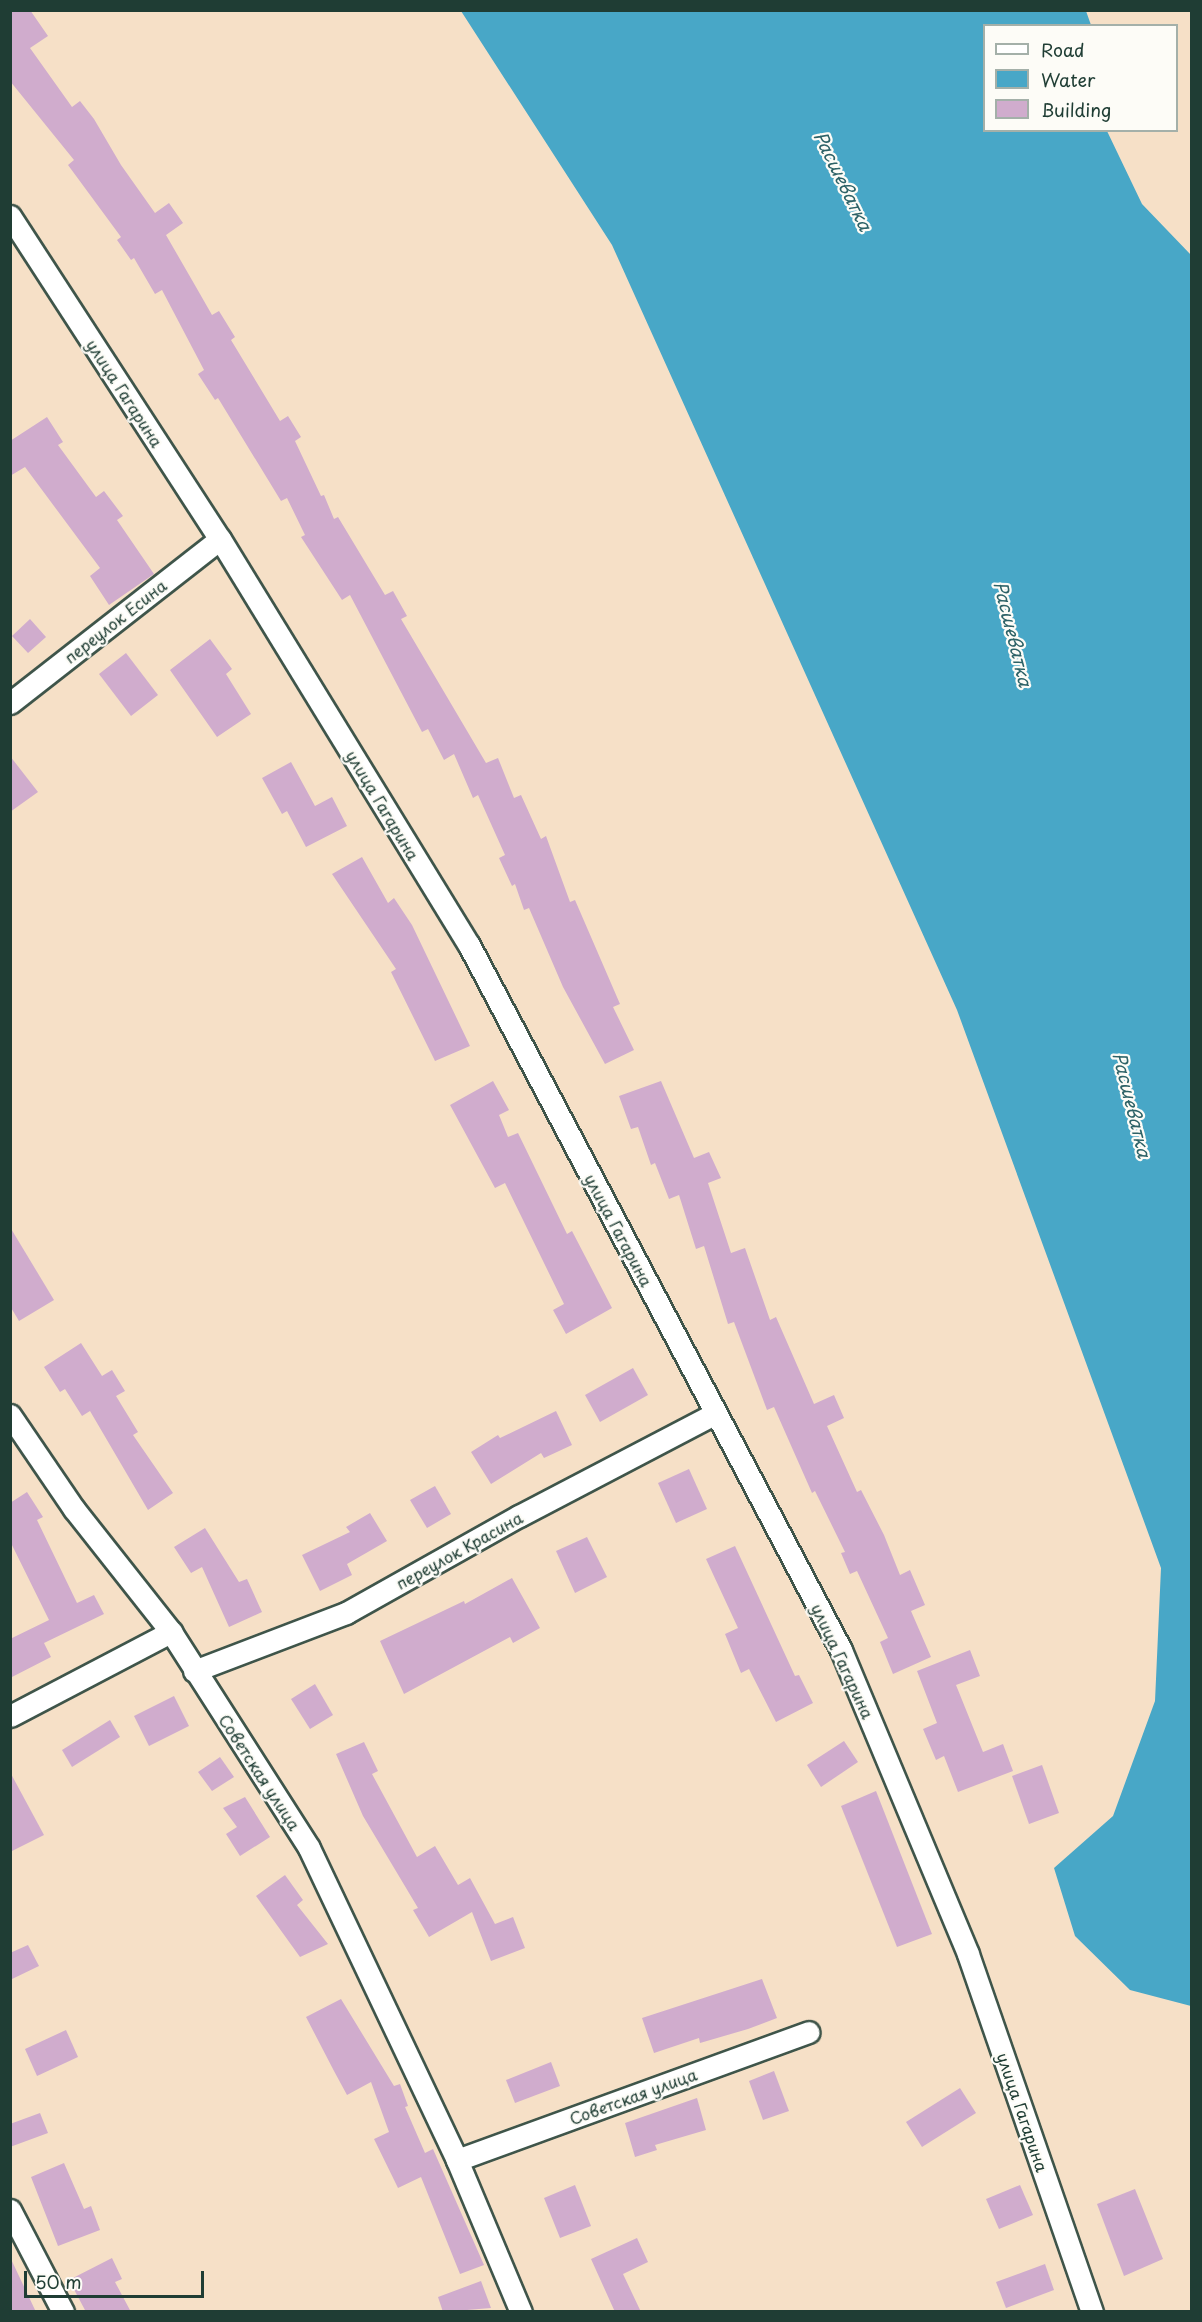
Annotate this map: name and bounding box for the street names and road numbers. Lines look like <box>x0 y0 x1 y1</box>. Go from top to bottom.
street label: улица Гагарина <box>83 335 167 451</box>
street label: переулок Есина <box>60 575 170 667</box>
street label: улица Гагарина <box>343 746 423 864</box>
street label: улица Гагарина <box>581 1170 657 1290</box>
street label: переулок Красина <box>392 1507 526 1593</box>
street label: улица Гагарина <box>808 1600 878 1722</box>
street label: Советская улица <box>215 1710 305 1834</box>
street label: улица Гагарина <box>994 2050 1052 2174</box>
street label: Советская улица <box>566 2064 700 2128</box>

